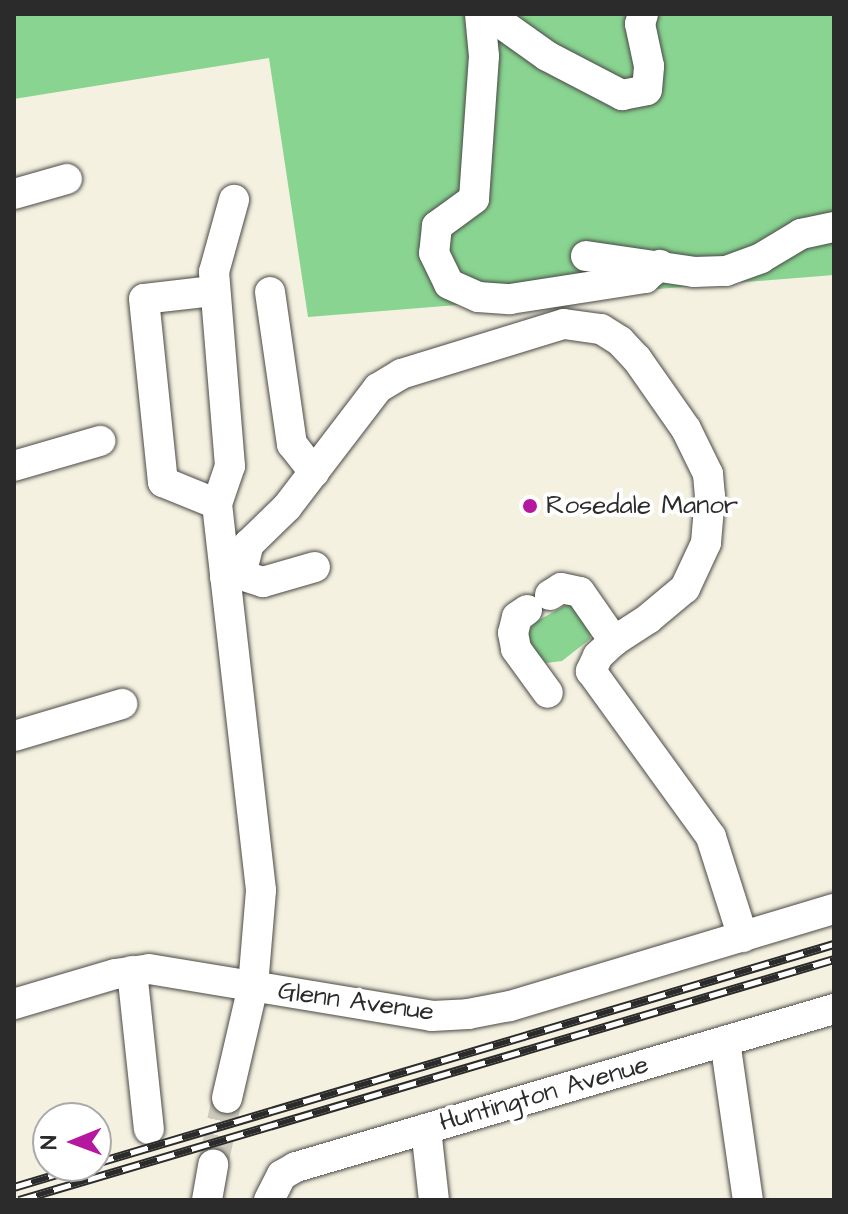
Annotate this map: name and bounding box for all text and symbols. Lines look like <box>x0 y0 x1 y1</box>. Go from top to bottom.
place label: Rosedale Manor <box>546 490 738 522</box>
marker: Rosedale Manor <box>521 497 539 515</box>
street label: Glenn Avenue <box>276 976 436 1028</box>
street label: Huntington Avenue <box>436 1049 652 1139</box>
north arrow <box>32 1102 112 1182</box>
text: N <box>34 1135 65 1150</box>

